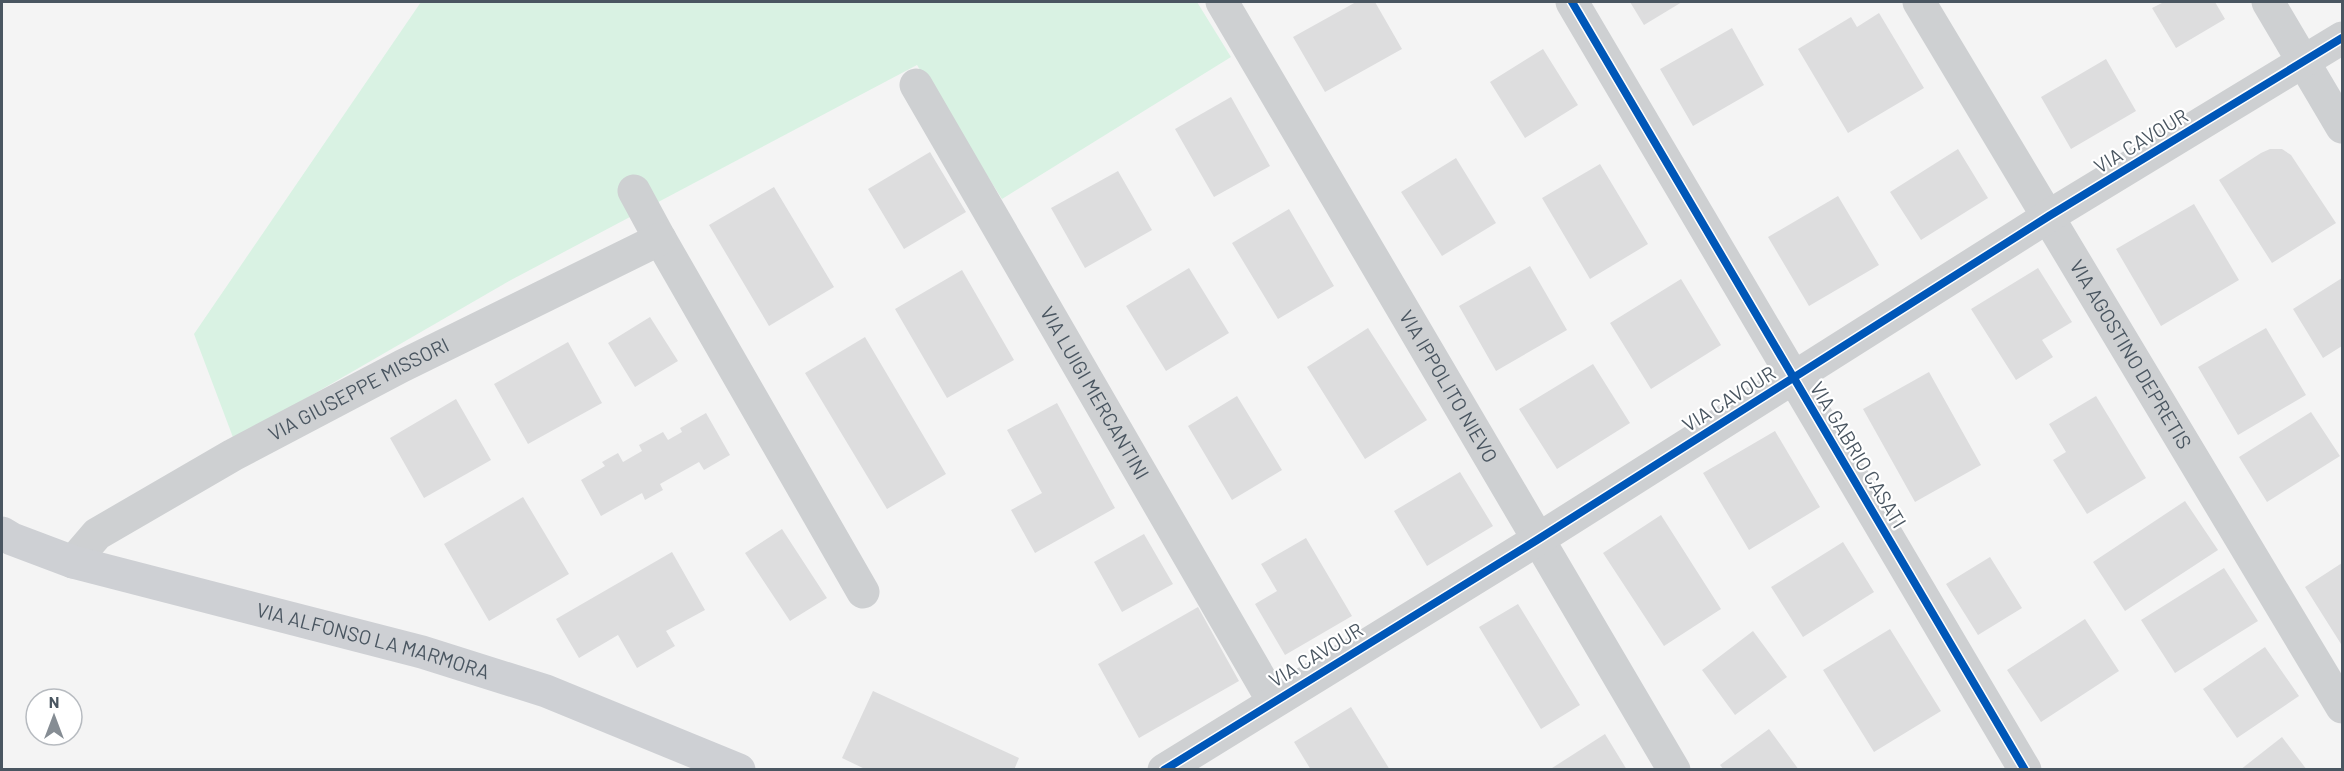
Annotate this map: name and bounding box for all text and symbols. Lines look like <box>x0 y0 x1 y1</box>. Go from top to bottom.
street label: VIA CAVOUR <box>2089 103 2192 178</box>
street label: VIA AGOSTINO DEPRETIS <box>2065 255 2197 453</box>
street label: VIA LUIGI MERCANTINI <box>1036 302 1155 483</box>
street label: VIA IPPOLITO NIEVO <box>1395 305 1503 466</box>
street label: VIA GIUSEPPE MISSORI <box>264 332 452 445</box>
street label: VIA CAVOUR <box>1677 360 1780 436</box>
street label: VIA GABRIO CASATI <box>1806 377 1912 532</box>
street label: VIA ALFONSO LA MARMORA <box>254 597 493 684</box>
street label: VIA CAVOUR <box>1264 617 1367 692</box>
north arrow <box>24 687 84 747</box>
text: N <box>49 692 59 711</box>

